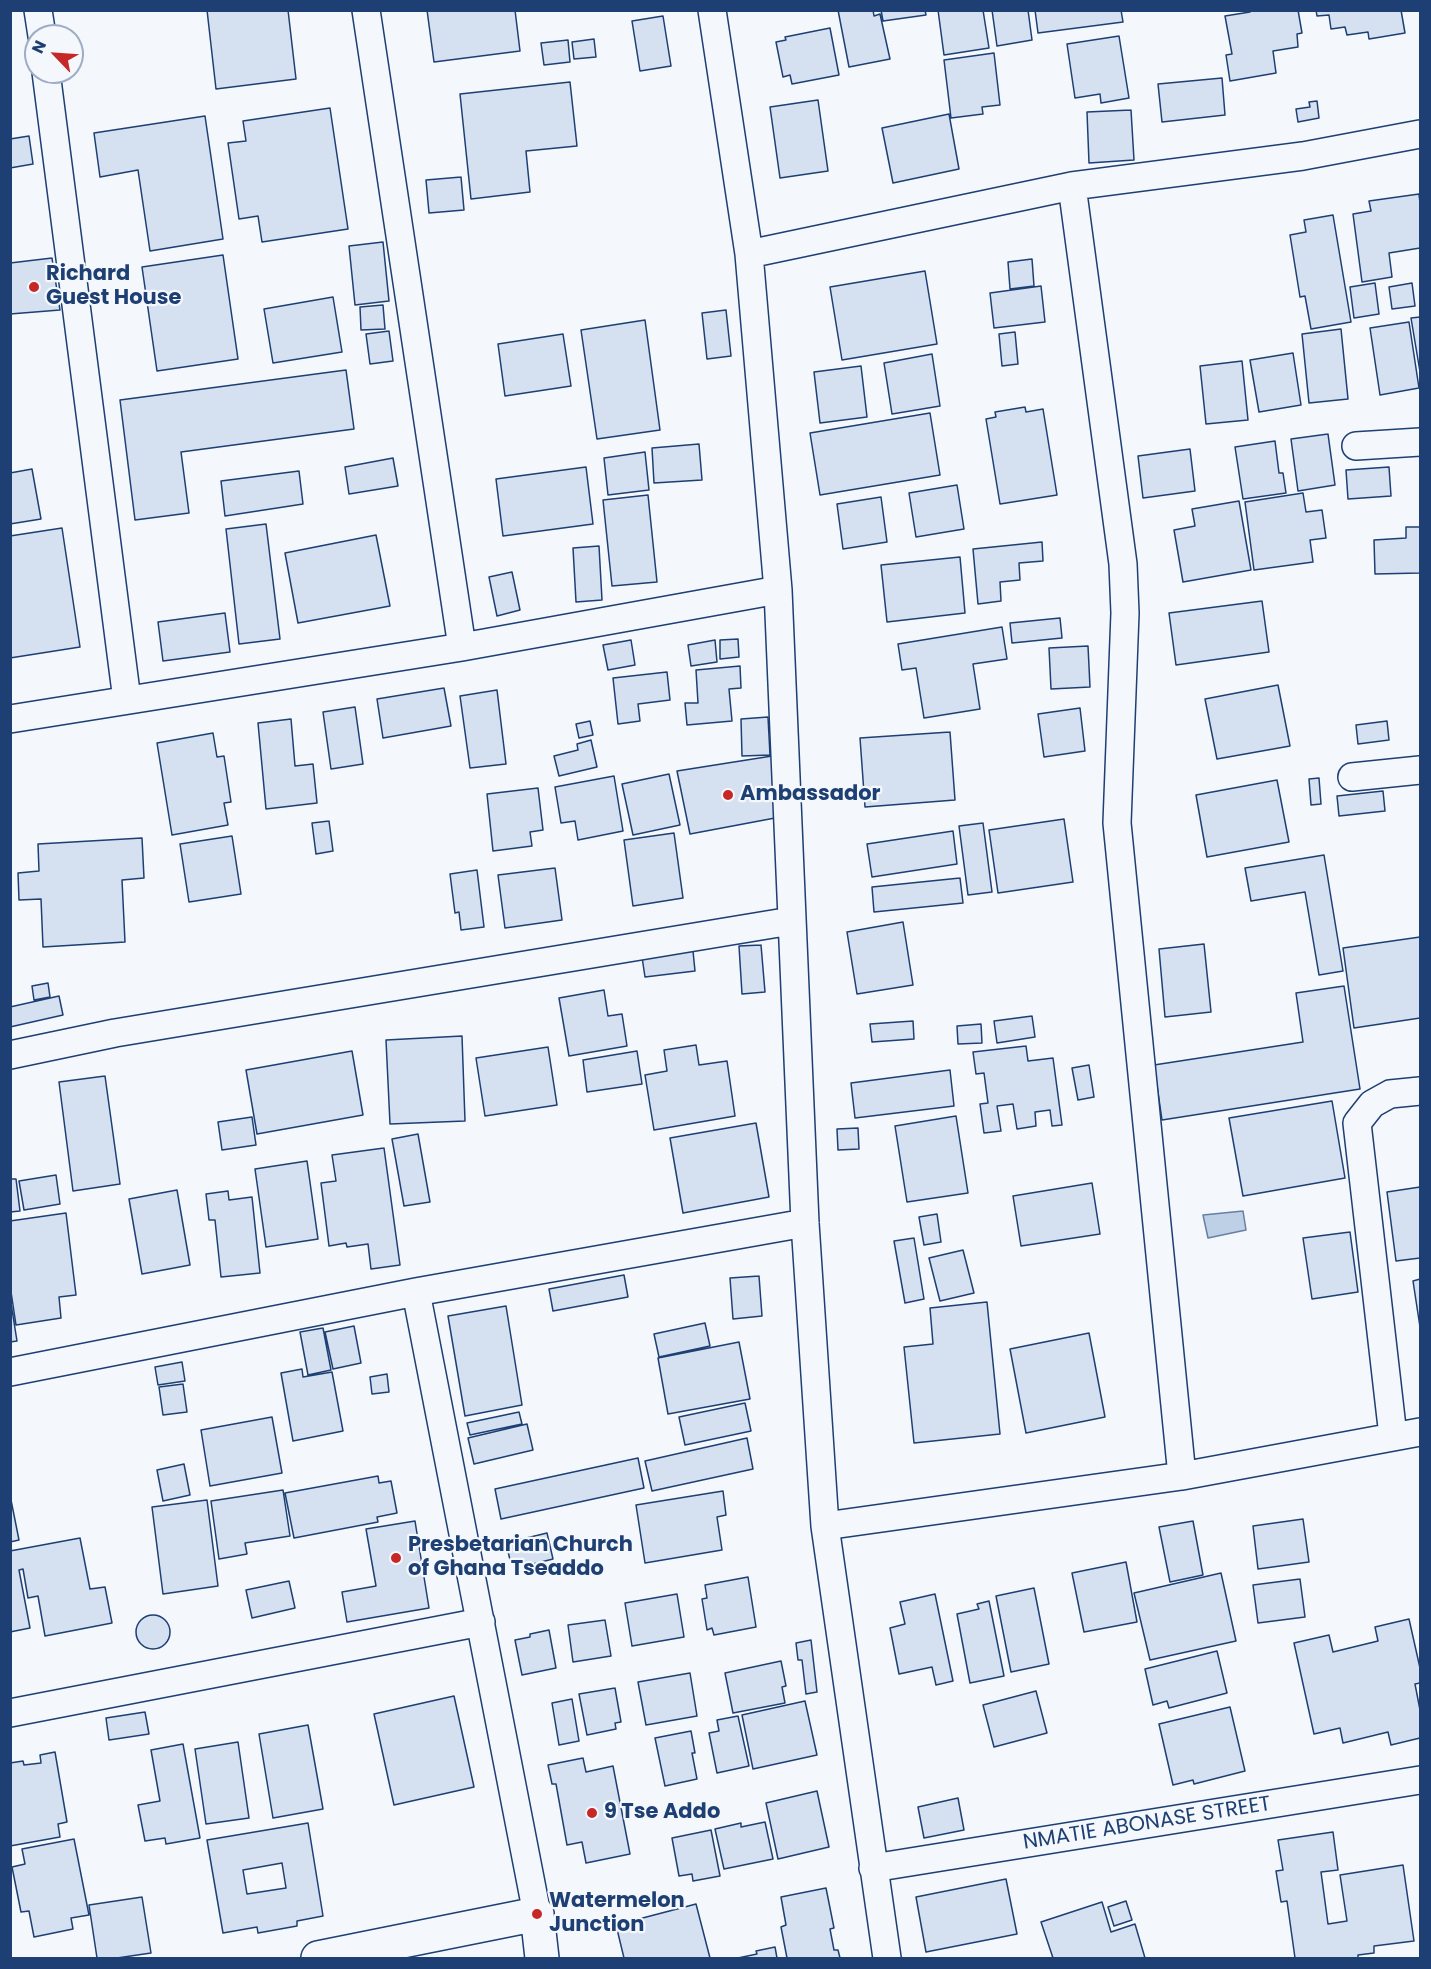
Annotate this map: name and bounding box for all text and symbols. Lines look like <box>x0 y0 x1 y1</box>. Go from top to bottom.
north arrow <box>24 24 84 84</box>
text: N <box>26 37 52 57</box>
place label: Richard Guest House <box>46 262 181 312</box>
marker: Richard Guest House <box>27 280 41 294</box>
place label: Ambassador <box>740 782 881 808</box>
marker: Ambassador <box>721 788 735 802</box>
place label: Presbetarian Church of Ghana Tseaddo <box>408 1533 633 1583</box>
marker: Presbetarian Church of Ghana Tseaddo <box>389 1551 403 1565</box>
street label: NMATIE ABONASE STREET <box>1021 1792 1273 1856</box>
place label: 9 Tse Addo <box>604 1800 720 1826</box>
marker: 9 Tse Addo <box>585 1806 599 1820</box>
place label: Watermelon Junction <box>549 1889 685 1939</box>
marker: Watermelon Junction <box>530 1907 544 1921</box>

